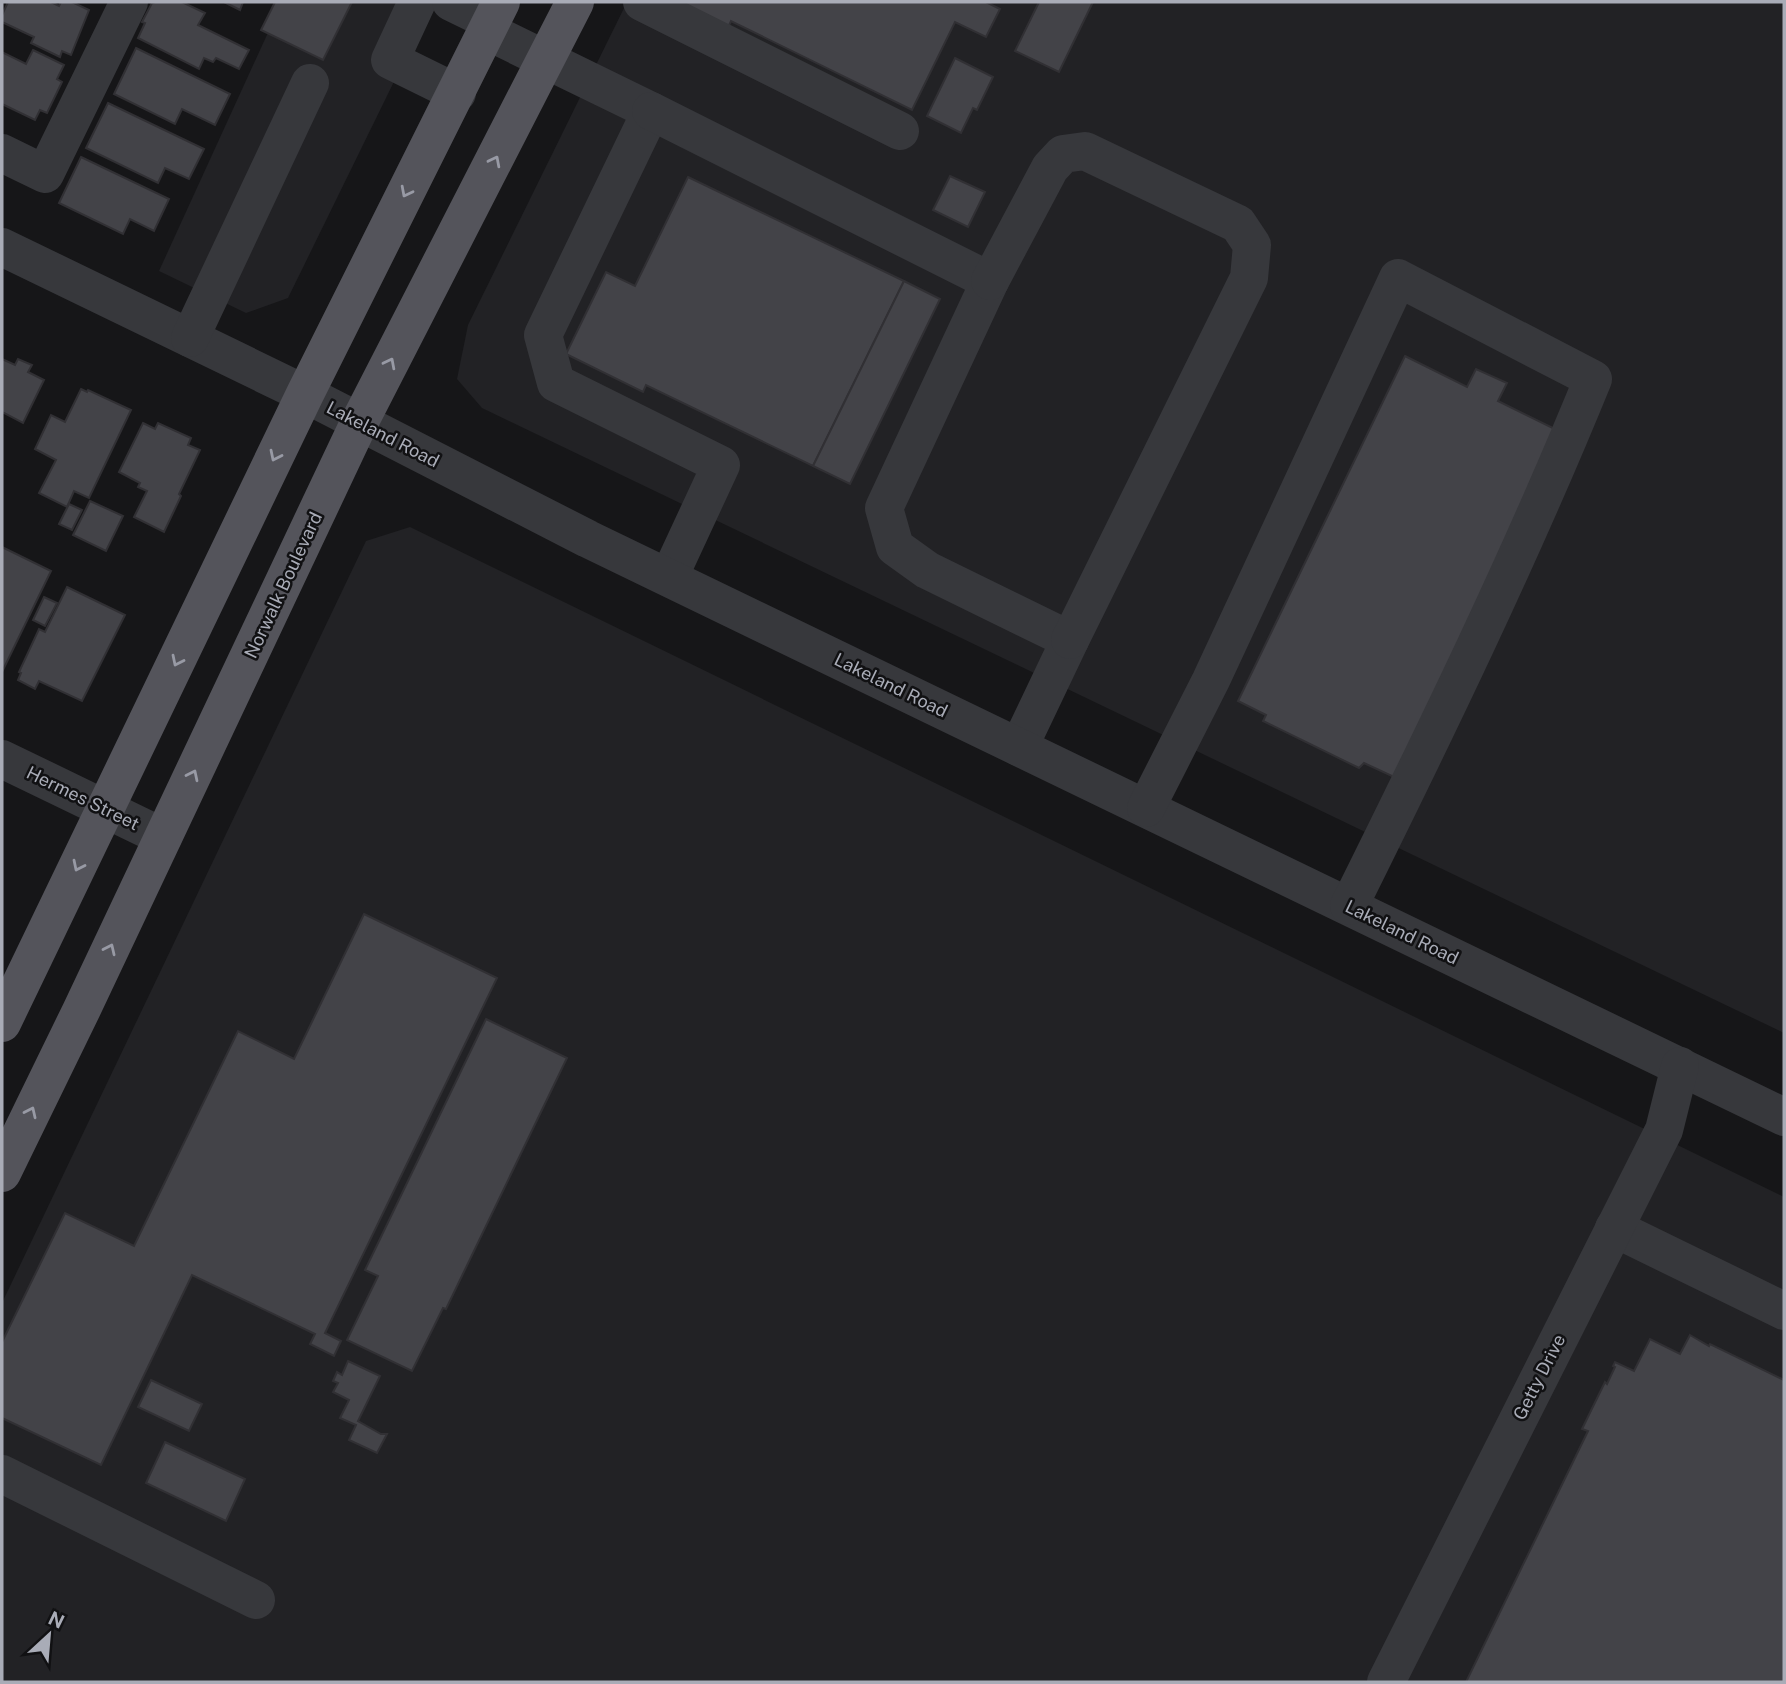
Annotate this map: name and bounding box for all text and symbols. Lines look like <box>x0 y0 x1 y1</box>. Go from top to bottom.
one-way arrow <box>486 156 500 168</box>
one-way arrow <box>401 185 415 197</box>
one-way arrow <box>382 358 396 370</box>
street label: Lakeland Road <box>323 397 443 471</box>
one-way arrow <box>270 449 284 461</box>
street label: Norwalk Boulevard <box>240 509 326 661</box>
street label: Lakeland Road <box>831 649 951 721</box>
one-way arrow <box>171 654 185 666</box>
street label: Hermes Street <box>23 762 143 834</box>
one-way arrow <box>185 770 199 782</box>
one-way arrow <box>72 859 86 871</box>
street label: Lakeland Road <box>1342 896 1462 968</box>
one-way arrow <box>102 944 116 957</box>
one-way arrow <box>23 1107 37 1119</box>
street label: Getty Drive <box>1509 1331 1569 1423</box>
north arrow <box>14 1600 84 1670</box>
text: N <box>45 1607 68 1633</box>

